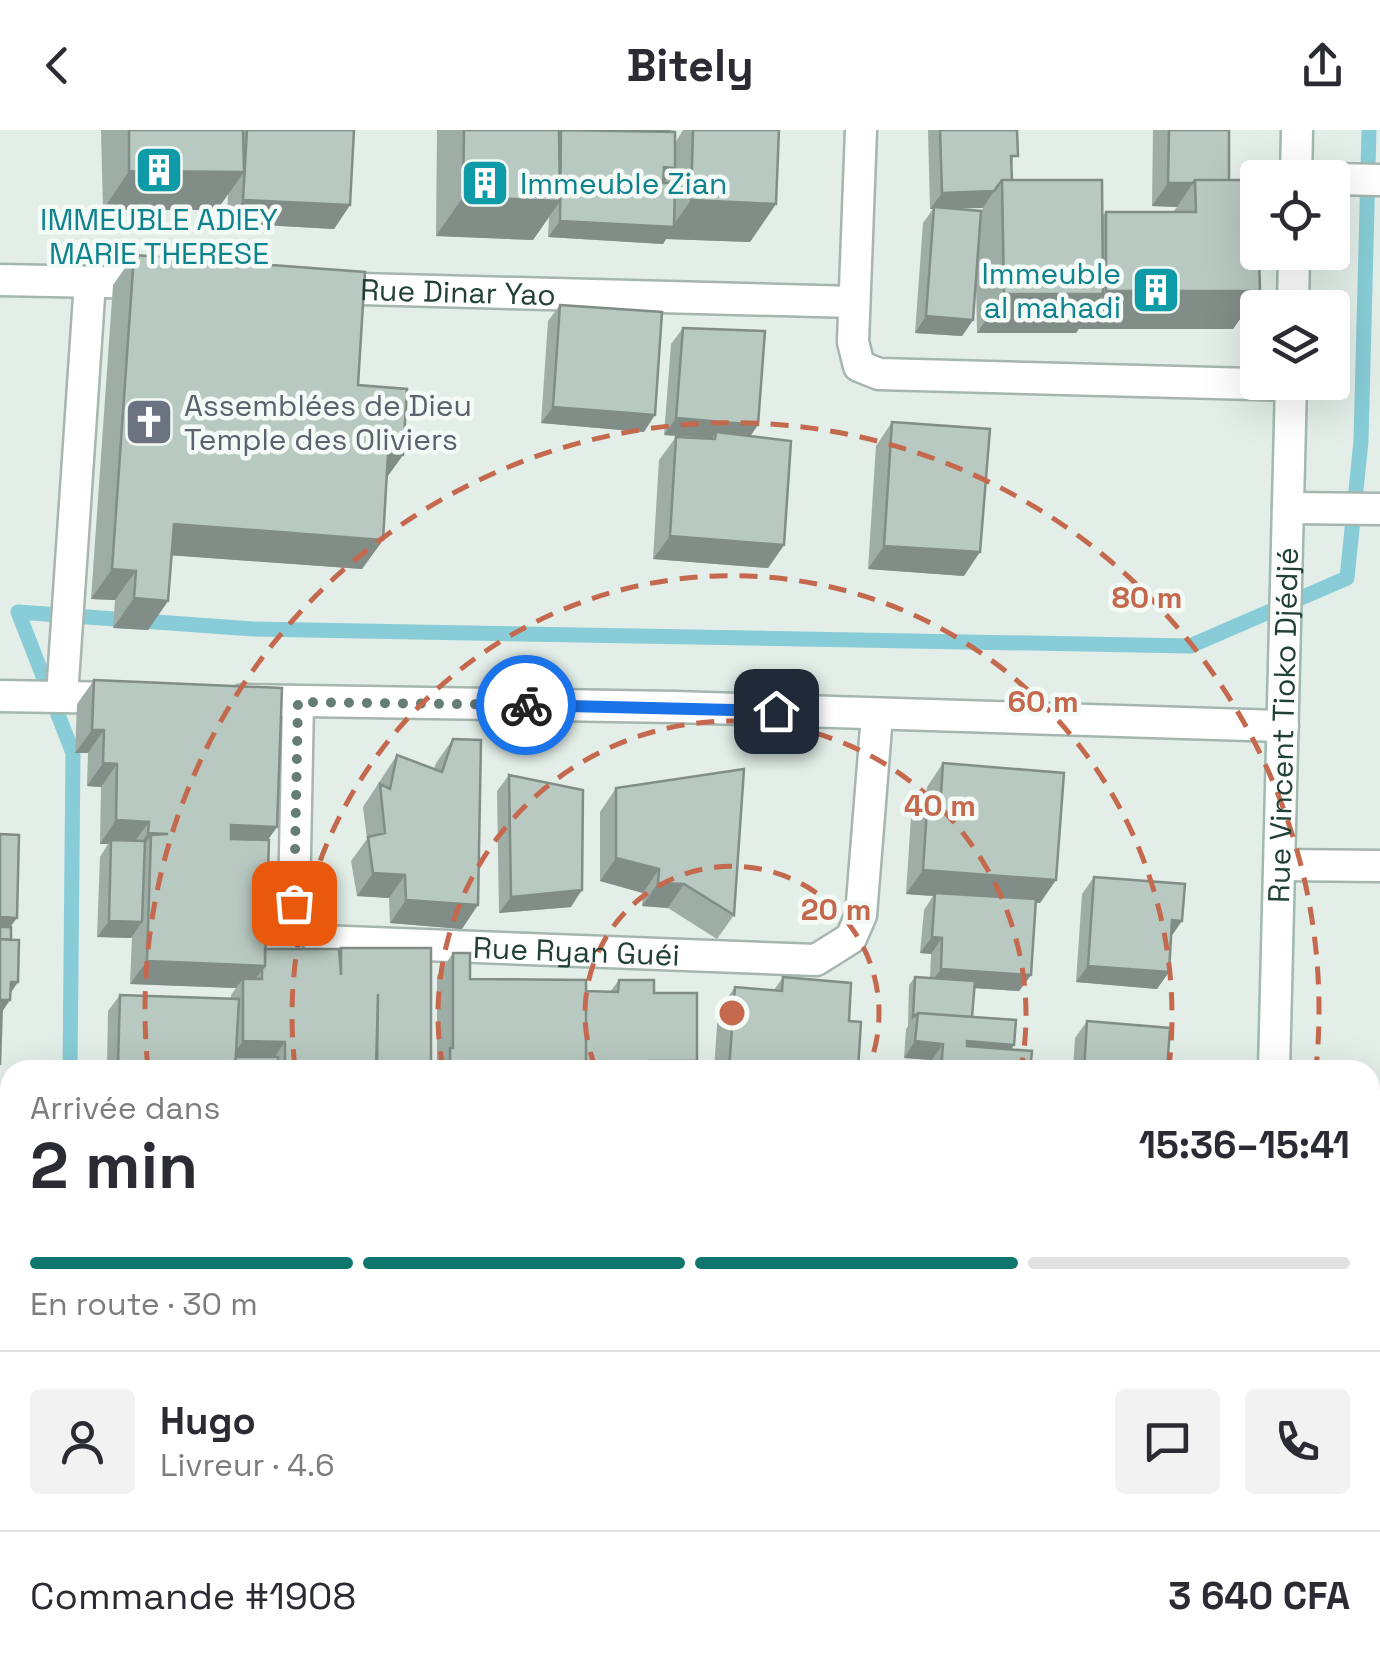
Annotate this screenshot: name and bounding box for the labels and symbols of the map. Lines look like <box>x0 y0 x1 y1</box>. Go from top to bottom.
building icon: IMMEUBLE ADIEY MARIE THERESE <box>133 144 185 196</box>
building icon: Immeuble Zian <box>459 157 511 209</box>
place label: Immeuble Zian <box>520 164 727 203</box>
place label: IMMEUBLE ADIEY MARIE THERESE <box>40 200 278 273</box>
place label: Immeuble al mahadi <box>982 254 1121 327</box>
building icon: Immeuble al mahadi <box>1130 264 1182 316</box>
street label: Rue Dinar Yao <box>360 269 556 314</box>
place label: Assemblées de Dieu Temple des Oliviers <box>184 386 472 459</box>
church icon: Assemblées de Dieu Temple des Oliviers <box>123 396 175 448</box>
street label: Rue Vincent Tioko Djédjé <box>1259 547 1306 903</box>
text: 80 m <box>1112 578 1182 617</box>
courier <box>476 655 576 755</box>
pin <box>734 669 819 754</box>
text: 60 m <box>1007 682 1079 721</box>
text: 40 m <box>904 786 976 825</box>
pin <box>252 861 337 946</box>
text: 20 m <box>801 890 871 929</box>
street label: Rue Ryan Guéi <box>472 927 680 974</box>
centre of rings <box>714 995 750 1031</box>

